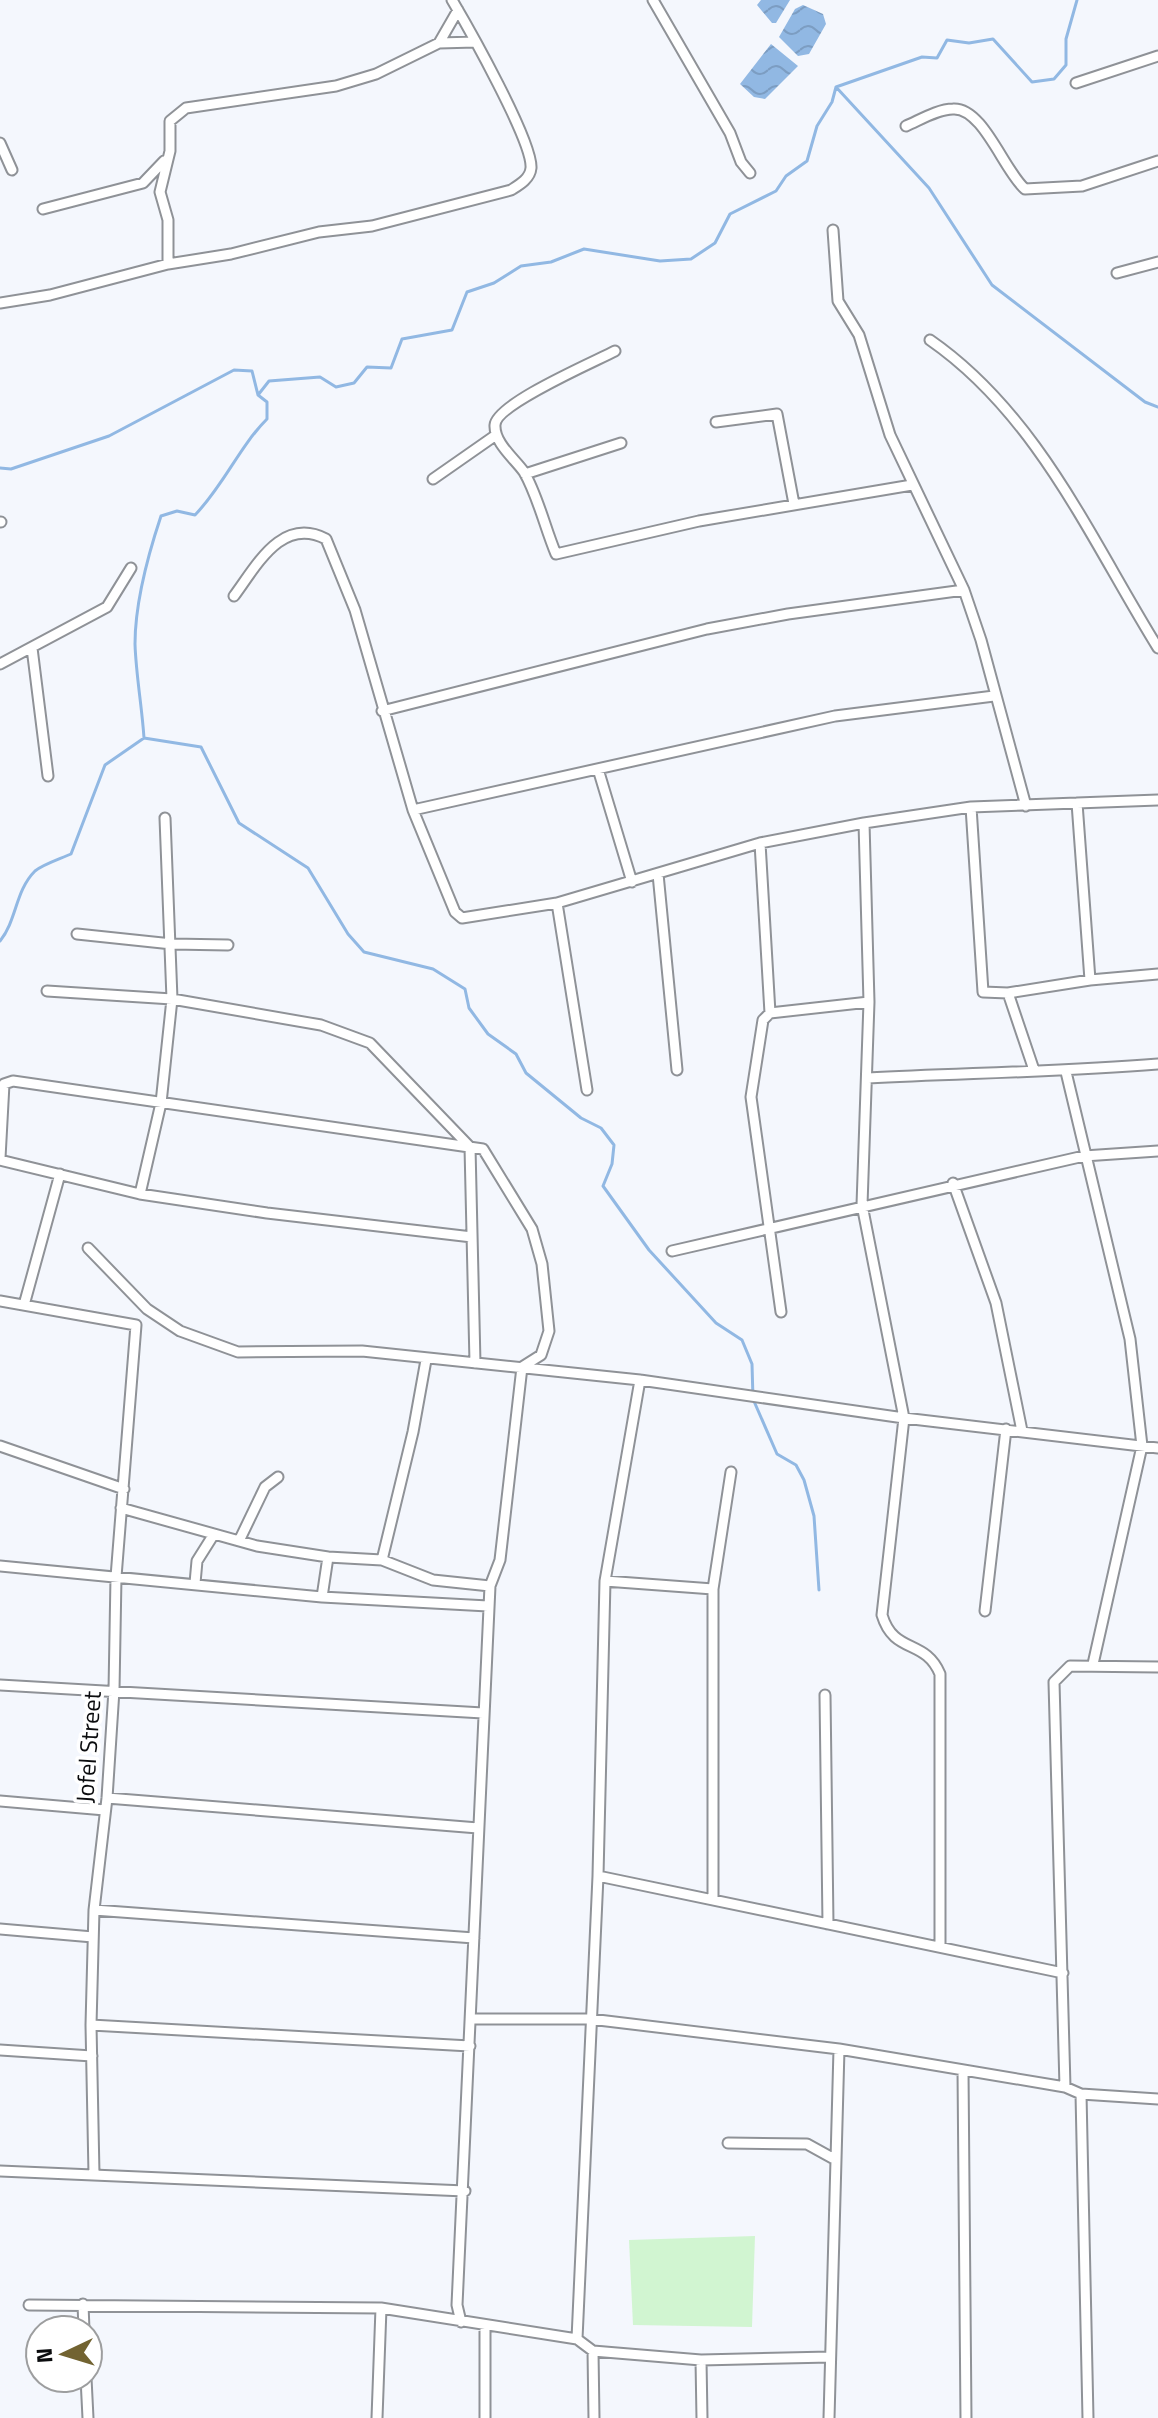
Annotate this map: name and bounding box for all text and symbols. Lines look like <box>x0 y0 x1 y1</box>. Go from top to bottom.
street label: Jofel Street <box>66 1689 110 1804</box>
north arrow <box>24 2314 104 2394</box>
text: N <box>27 2347 62 2364</box>

